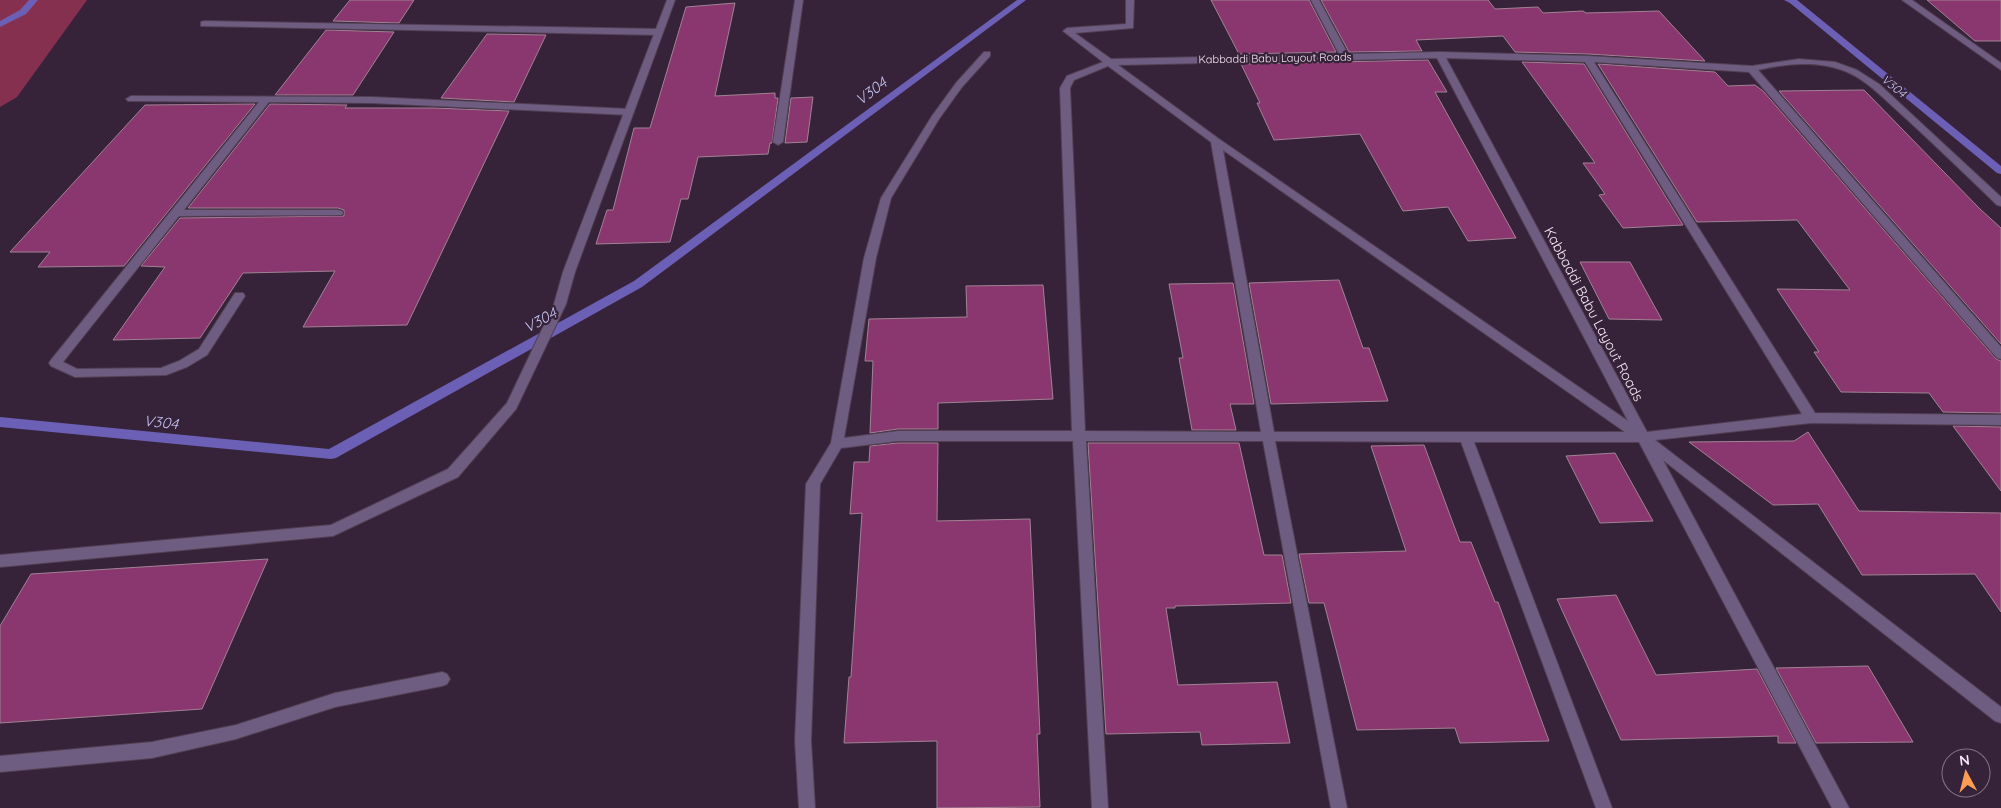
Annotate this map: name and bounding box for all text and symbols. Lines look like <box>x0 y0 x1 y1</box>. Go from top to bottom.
street label: Kabbaddi Babu Layout Roads <box>1198 50 1352 66</box>
water label: V304 <box>1879 71 1910 101</box>
water label: V304 <box>851 72 891 109</box>
street label: Kabbaddi Babu Layout Roads <box>1540 224 1648 404</box>
water label: V304 <box>520 303 561 337</box>
water label: V304 <box>143 411 180 433</box>
north arrow <box>1941 748 1991 798</box>
text: N <box>1958 751 1971 770</box>

